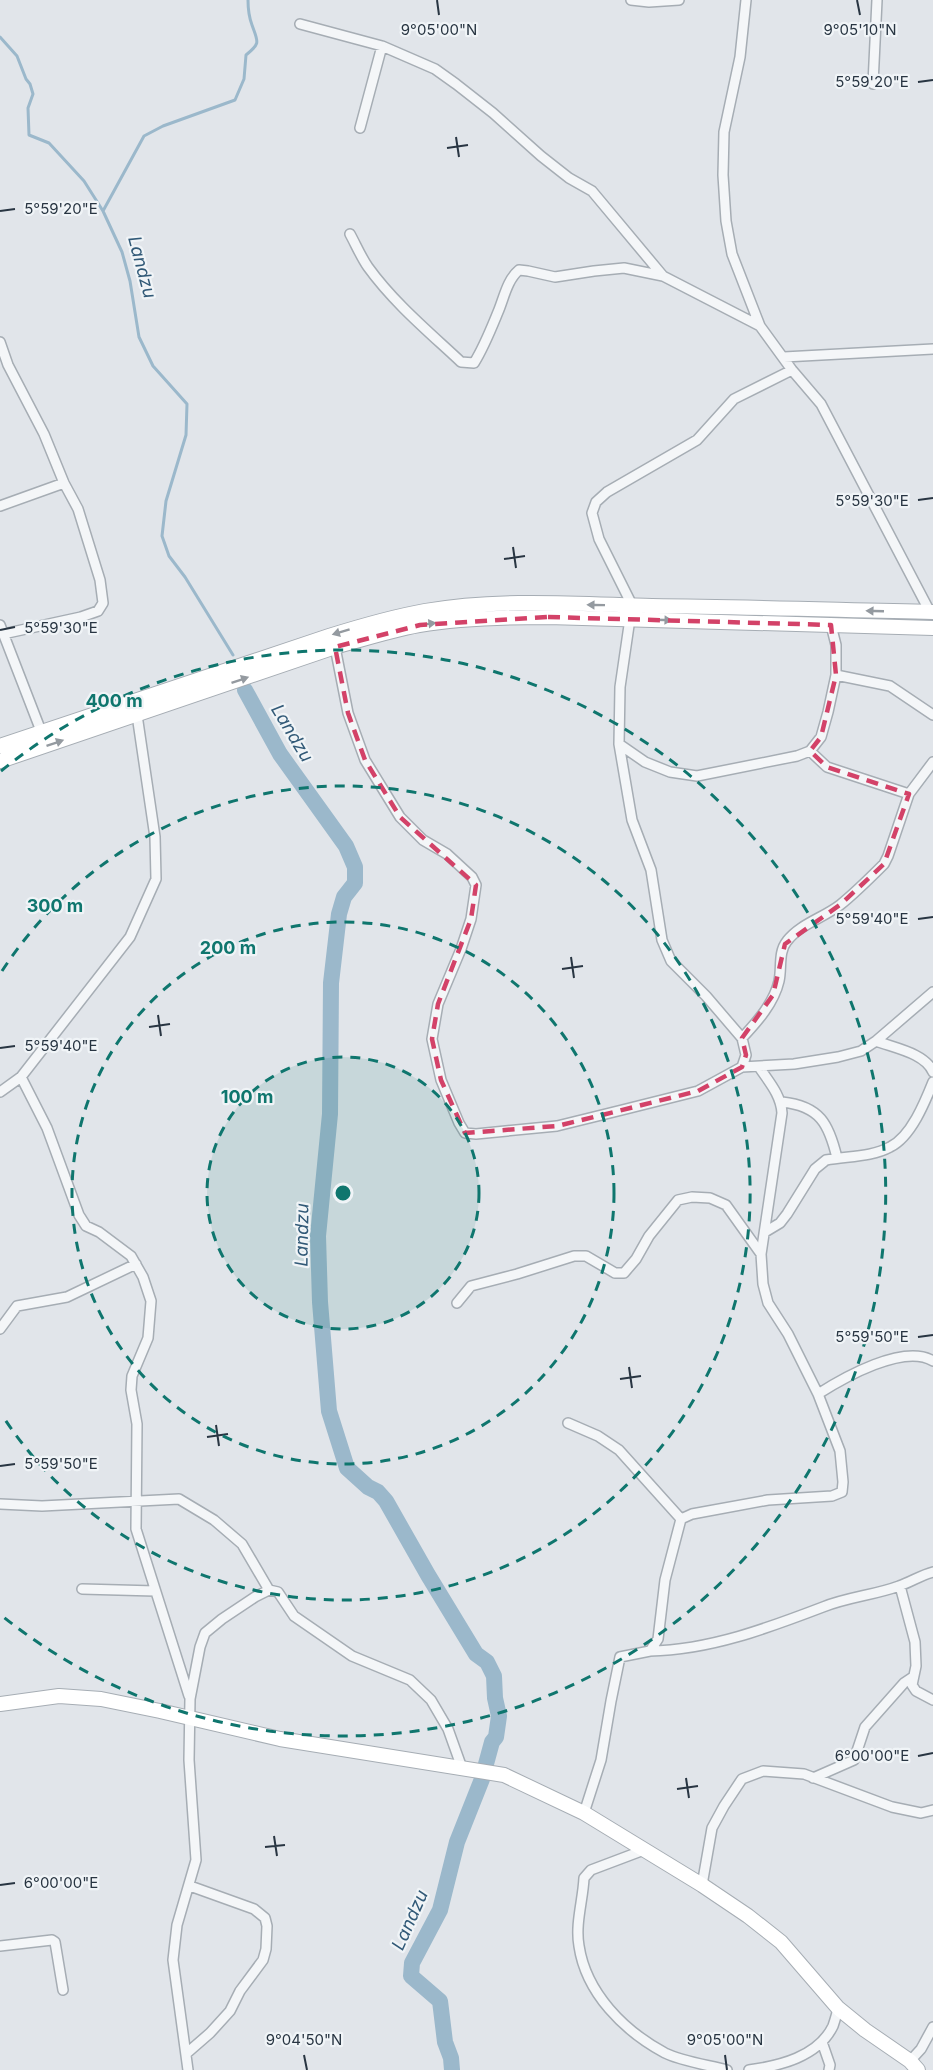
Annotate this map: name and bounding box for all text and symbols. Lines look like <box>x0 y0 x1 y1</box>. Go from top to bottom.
text: 9°05'00"N <box>401 20 477 39</box>
text: 9°05'10"N <box>823 20 897 39</box>
text: 5°59'20"E <box>835 72 909 91</box>
text: 5°59'20"E <box>24 199 98 218</box>
water label: Landzu <box>124 233 161 301</box>
text: 5°59'30"E <box>835 491 909 510</box>
one-way arrow <box>586 600 605 609</box>
one-way arrow <box>865 606 884 615</box>
one-way arrow <box>654 615 673 625</box>
text: 5°59'30"E <box>24 618 98 637</box>
one-way arrow <box>417 620 436 629</box>
one-way arrow <box>332 628 350 637</box>
one-way arrow <box>231 674 249 684</box>
text: 400 m <box>85 690 143 711</box>
water label: Landzu <box>267 700 318 766</box>
one-way arrow <box>46 737 64 747</box>
text: 300 m <box>27 895 83 916</box>
text: 5°59'40"E <box>835 909 909 928</box>
text: 200 m <box>200 937 256 958</box>
text: 5°59'40"E <box>24 1036 98 1055</box>
text: 100 m <box>221 1086 273 1107</box>
centre of rings <box>333 1183 353 1203</box>
water label: Landzu <box>290 1203 313 1267</box>
text: 5°59'50"E <box>835 1327 909 1346</box>
text: 5°59'50"E <box>24 1454 98 1473</box>
text: 6°00'00"E <box>835 1746 909 1765</box>
text: 6°00'00"E <box>24 1873 98 1892</box>
water label: Landzu <box>387 1886 432 1953</box>
text: 9°04'50"N <box>266 2030 342 2049</box>
text: 9°05'00"N <box>687 2030 763 2049</box>

